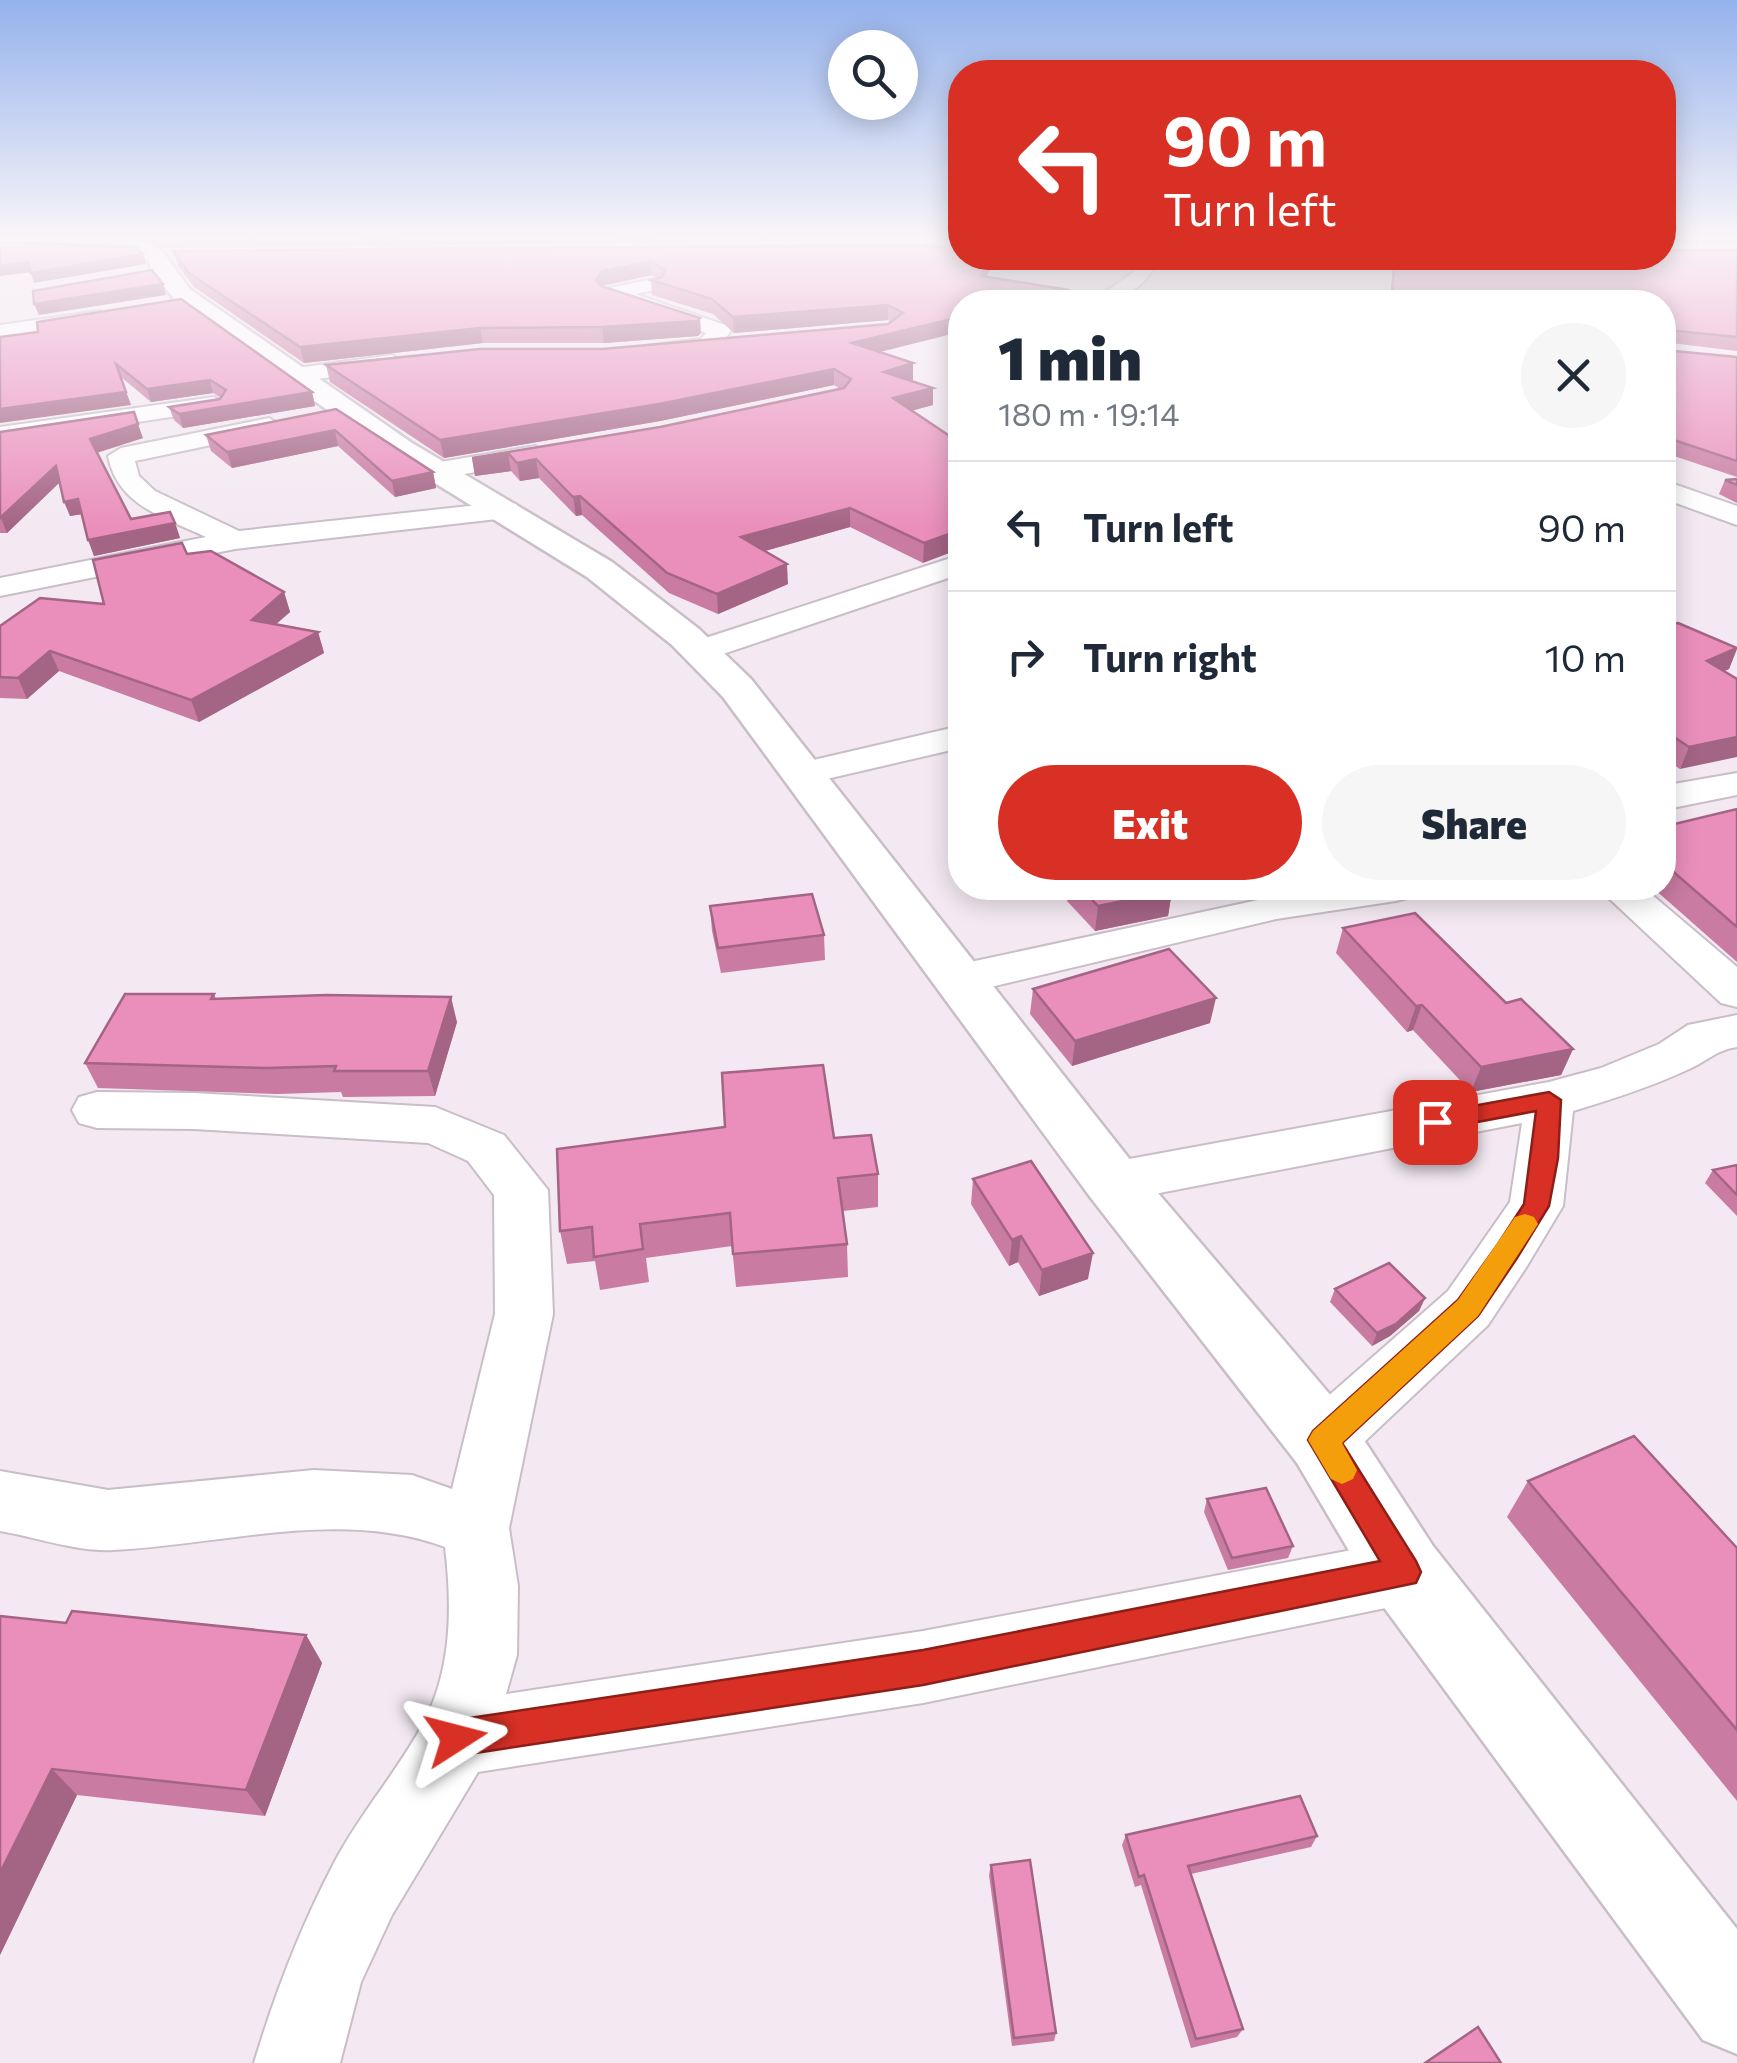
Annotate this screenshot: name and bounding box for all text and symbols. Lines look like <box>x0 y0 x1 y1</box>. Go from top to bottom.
map controls <box>828 30 918 120</box>
button: search <box>828 30 918 120</box>
text: 90 m <box>1163 95 1327 180</box>
icon: left <box>998 100 1128 230</box>
text: Turn left <box>1163 180 1337 235</box>
text: 1 min <box>998 319 1142 392</box>
button: close <box>1521 323 1626 428</box>
text: 180 m · 19:14 <box>998 393 1179 433</box>
icon: left <box>998 499 1053 554</box>
text: Turn left <box>1083 503 1234 550</box>
text: 90 m <box>1538 503 1626 550</box>
icon: right <box>998 629 1053 684</box>
text: Turn right <box>1083 633 1257 680</box>
text: 10 m <box>1545 633 1626 680</box>
button: Exit <box>998 765 1302 880</box>
button: Share <box>1322 765 1626 880</box>
pin <box>1393 1080 1478 1165</box>
icon: arrive <box>1408 1095 1463 1150</box>
position arrow <box>404 1686 508 1790</box>

